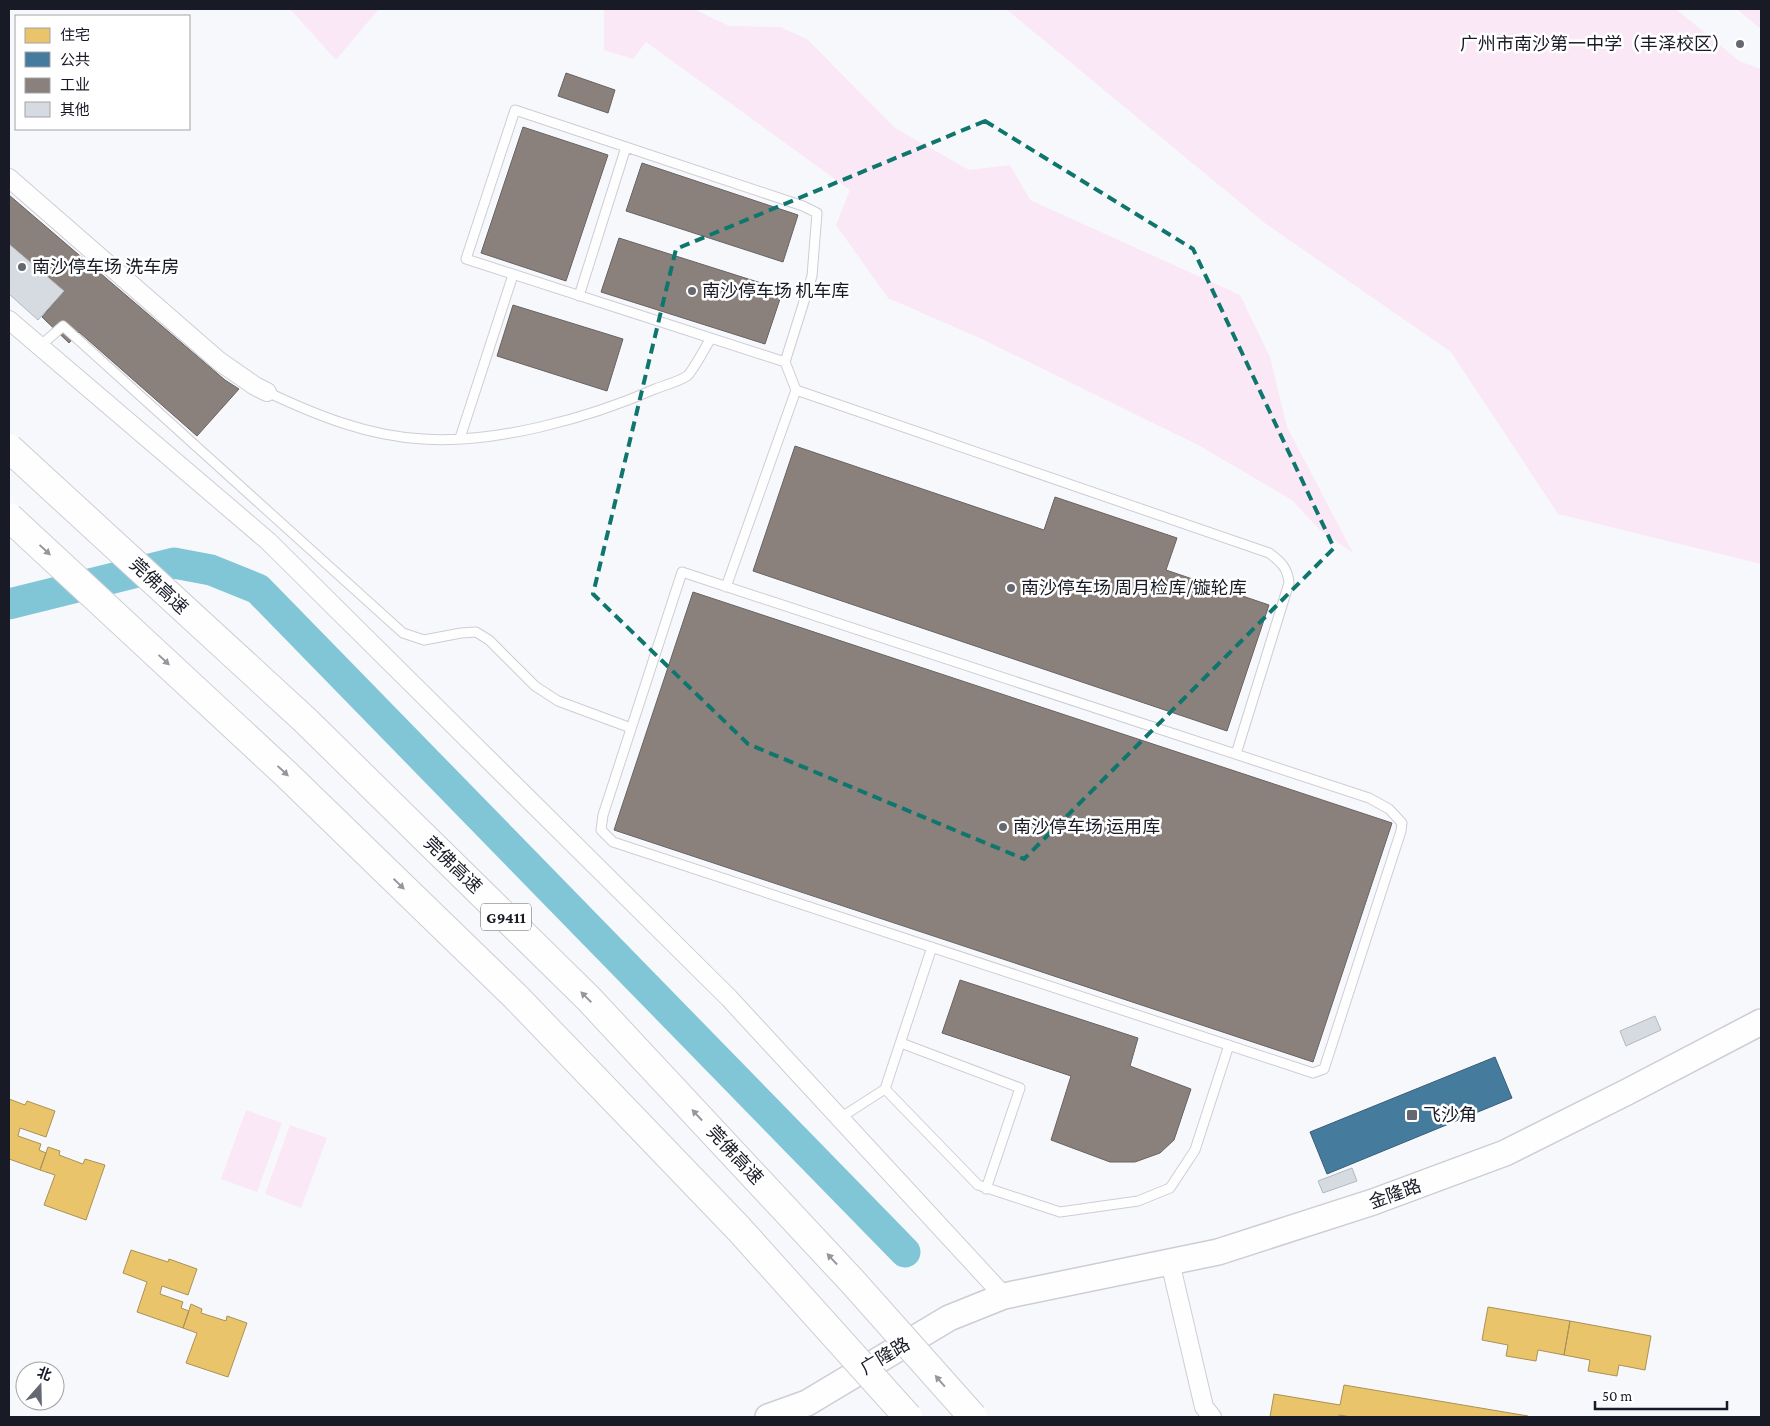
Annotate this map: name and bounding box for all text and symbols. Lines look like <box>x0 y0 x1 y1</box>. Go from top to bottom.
legend <box>15 15 190 130</box>
text: 住宅 <box>60 27 90 43</box>
place label: 广州市南沙第一中学（丰泽校区） <box>1460 34 1730 54</box>
marker: 广州市南沙第一中学（丰泽校区） <box>1734 38 1746 50</box>
text: 公共 <box>60 52 90 68</box>
text: 工业 <box>60 77 90 93</box>
text: 其他 <box>60 102 90 118</box>
place label: 南沙停车场 洗车房 <box>32 257 179 277</box>
marker: 南沙停车场 洗车房 <box>16 261 28 273</box>
place label: 南沙停车场 机车库 <box>702 281 849 301</box>
marker: 南沙停车场 机车库 <box>686 285 698 297</box>
one-way arrow <box>38 544 50 556</box>
street label: 莞佛高速 <box>126 554 192 618</box>
place label: 南沙停车场 周月检库/镟轮库 <box>1021 578 1247 598</box>
marker: 南沙停车场 周月检库/镟轮库 <box>1005 582 1017 594</box>
one-way arrow <box>157 654 169 666</box>
one-way arrow <box>276 765 288 777</box>
place label: 南沙停车场 运用库 <box>1013 817 1160 837</box>
marker: 南沙停车场 运用库 <box>997 821 1009 833</box>
street label: 莞佛高速 <box>420 833 486 897</box>
one-way arrow <box>393 878 405 890</box>
road number: G9411 <box>481 904 531 930</box>
one-way arrow <box>580 991 592 1003</box>
place label: 飞沙角 <box>1423 1105 1477 1125</box>
marker: 飞沙角 <box>1405 1108 1419 1122</box>
one-way arrow <box>691 1109 703 1121</box>
street label: 莞佛高速 <box>703 1122 767 1188</box>
street label: 金隆路 <box>1366 1175 1424 1213</box>
one-way arrow <box>826 1254 838 1266</box>
street label: 广隆路 <box>857 1334 913 1378</box>
north arrow <box>15 1361 65 1411</box>
text: 北 <box>35 1364 54 1384</box>
one-way arrow <box>935 1374 946 1387</box>
scale bar <box>1595 1378 1728 1410</box>
text: 50 m <box>1602 1388 1632 1404</box>

